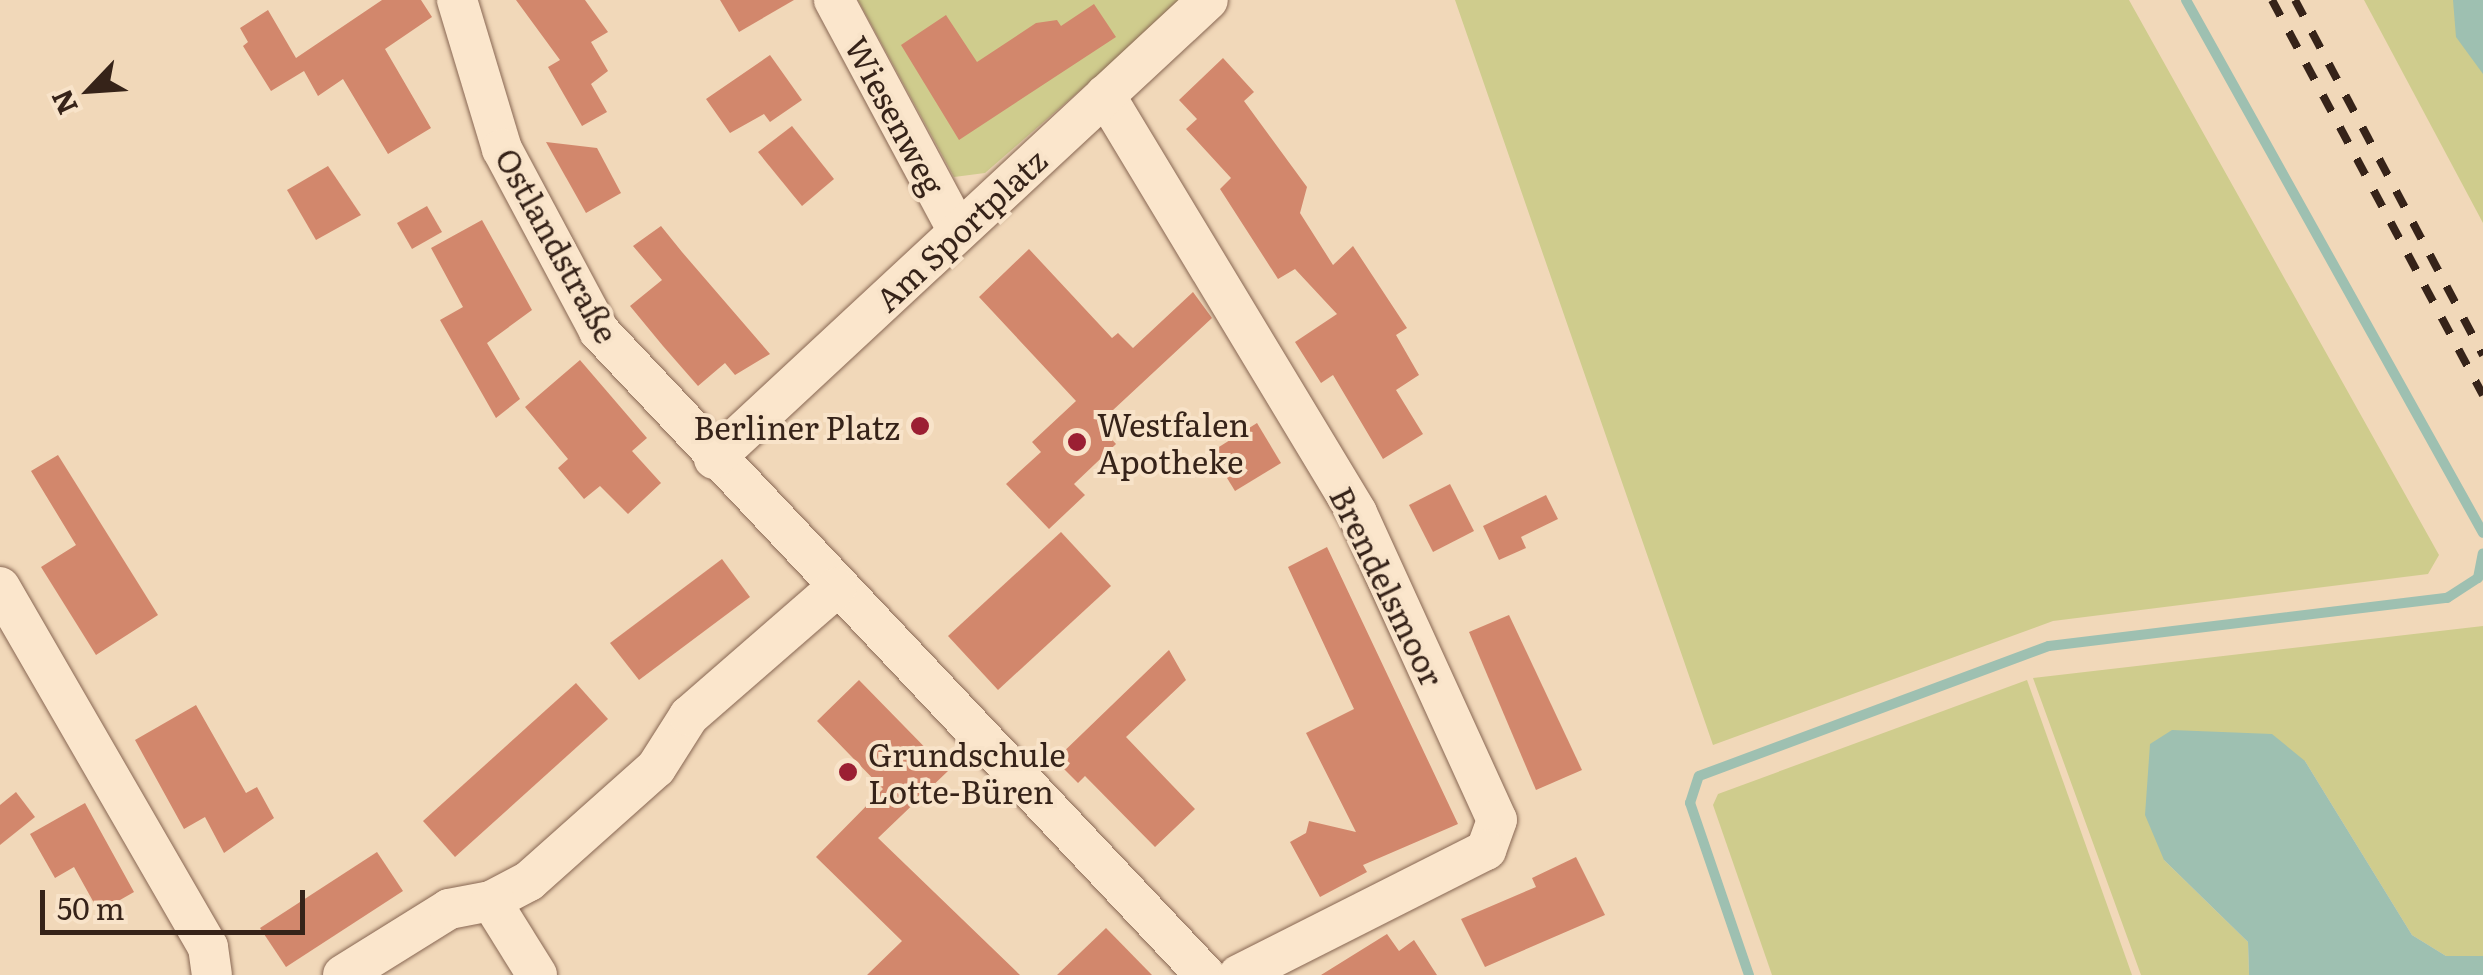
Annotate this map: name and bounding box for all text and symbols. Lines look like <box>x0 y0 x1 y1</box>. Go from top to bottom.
street label: Wiesenweg <box>838 29 954 201</box>
north arrow <box>40 40 140 140</box>
text: N <box>39 83 87 122</box>
street label: Am Sportplatz <box>867 140 1053 318</box>
street label: Ostlandstraße <box>489 141 627 349</box>
place label: Westfalen Apotheke <box>1097 405 1249 480</box>
place label: Berliner Platz <box>693 407 900 445</box>
marker: Berliner Platz <box>909 415 931 437</box>
marker: Westfalen Apotheke <box>1066 431 1088 453</box>
street label: Brendelsmoor <box>1323 480 1453 692</box>
place label: Grundschule Lotte-Büren <box>868 735 1066 810</box>
marker: Grundschule Lotte-Büren <box>837 761 859 783</box>
scale bar <box>45 870 310 932</box>
text: 50 m <box>57 885 125 929</box>

